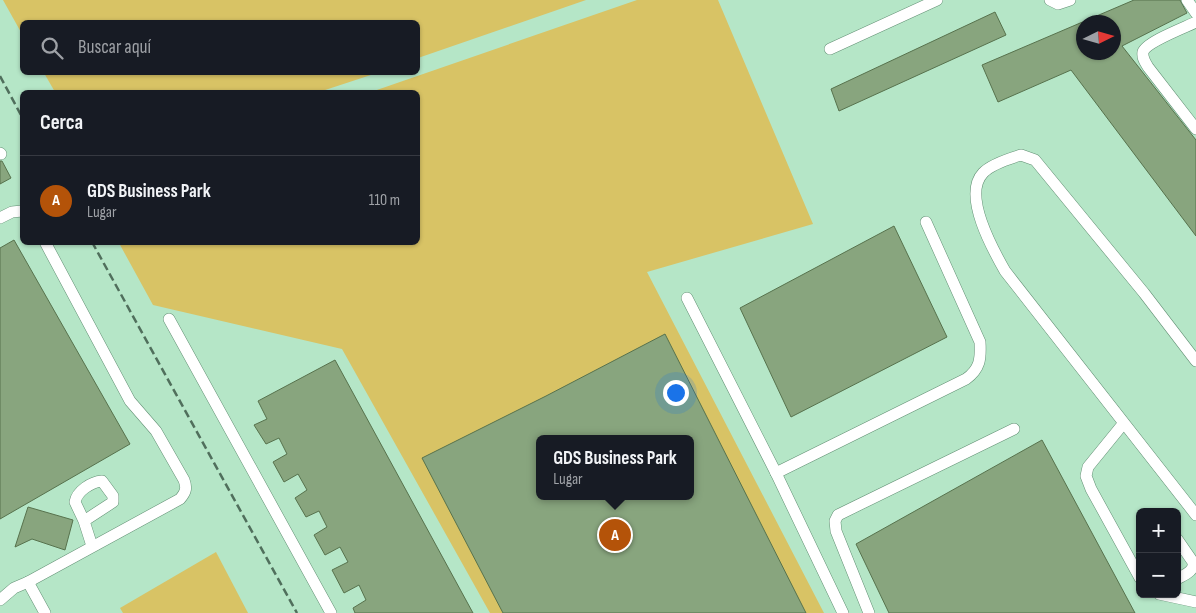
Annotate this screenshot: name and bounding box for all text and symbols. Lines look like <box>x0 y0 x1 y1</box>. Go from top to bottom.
north arrow <box>1076 15 1121 60</box>
search box <box>20 20 420 75</box>
icon: search <box>38 34 66 62</box>
text: Buscar aquí <box>78 36 151 59</box>
text: Cerca <box>40 110 83 135</box>
text: GDS Business Park <box>87 180 211 203</box>
text: A <box>52 191 60 210</box>
text: 110 m <box>369 191 400 210</box>
text: Lugar <box>87 203 117 222</box>
your location <box>663 380 689 406</box>
popup <box>536 435 694 500</box>
text: GDS Business Park <box>553 447 677 470</box>
text: Lugar <box>553 470 583 489</box>
map controls <box>1136 508 1181 598</box>
button: + <box>1136 508 1181 553</box>
pin: A <box>599 516 631 554</box>
button: − <box>1136 553 1181 598</box>

